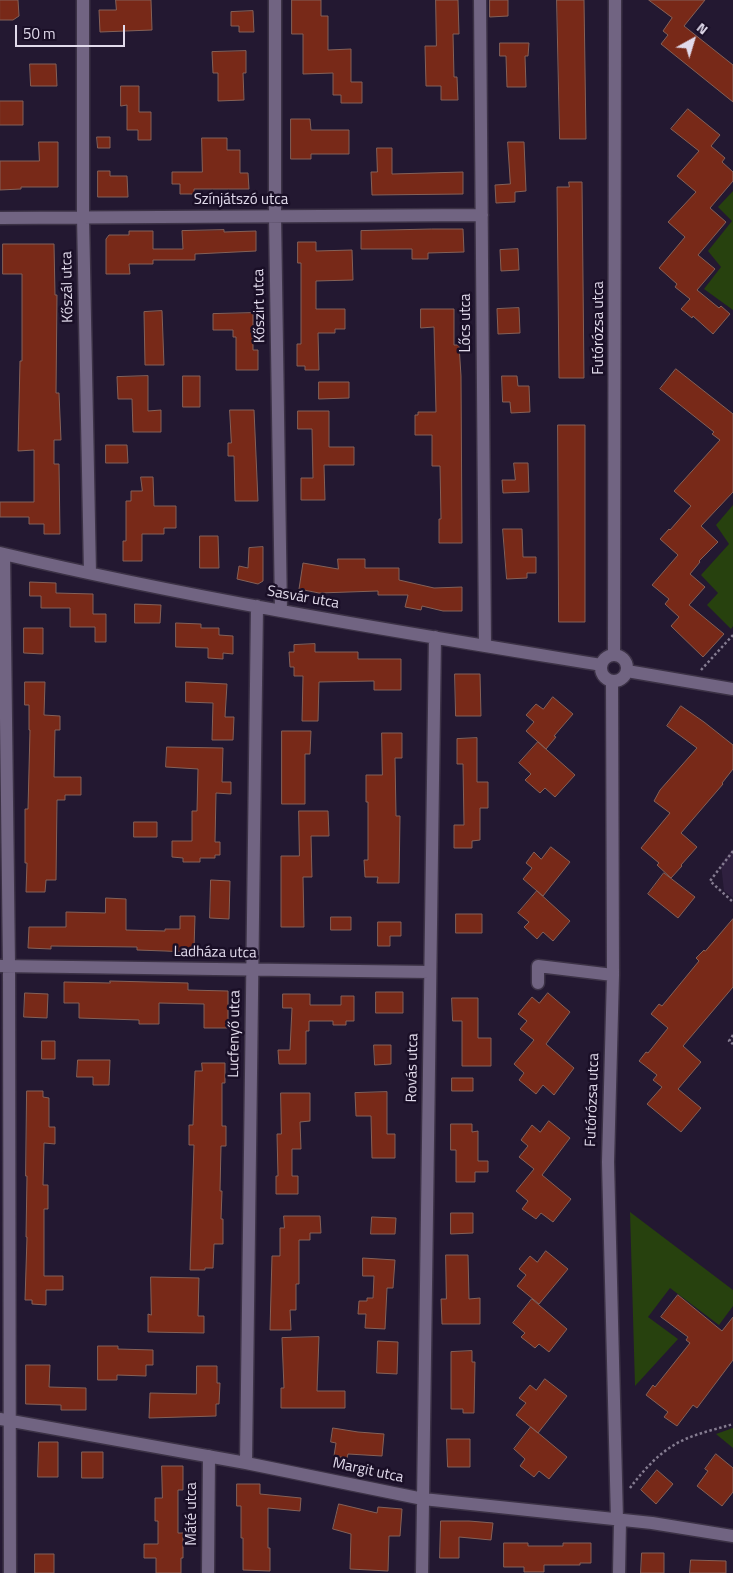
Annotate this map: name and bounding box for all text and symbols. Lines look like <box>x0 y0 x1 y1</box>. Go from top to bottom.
scale bar <box>18 15 128 47</box>
north arrow <box>668 15 718 65</box>
text: N <box>692 17 713 39</box>
text: 50 m <box>23 22 56 45</box>
street label: Színjátszó utca <box>194 191 288 209</box>
street label: Kőszál utca <box>58 251 78 323</box>
street label: Kőszirt utca <box>250 269 270 343</box>
street label: Futórózsa utca <box>590 281 608 375</box>
street label: Lőcs utca <box>457 293 475 353</box>
street label: Sasvár utca <box>266 583 340 613</box>
street label: Ladháza utca <box>173 943 257 963</box>
street label: Lucfenyő utca <box>225 990 245 1078</box>
street label: Rovás utca <box>403 1033 423 1103</box>
street label: Futórózsa utca <box>582 1053 604 1147</box>
street label: Margit utca <box>331 1455 405 1487</box>
street label: Máté utca <box>183 1482 201 1546</box>

